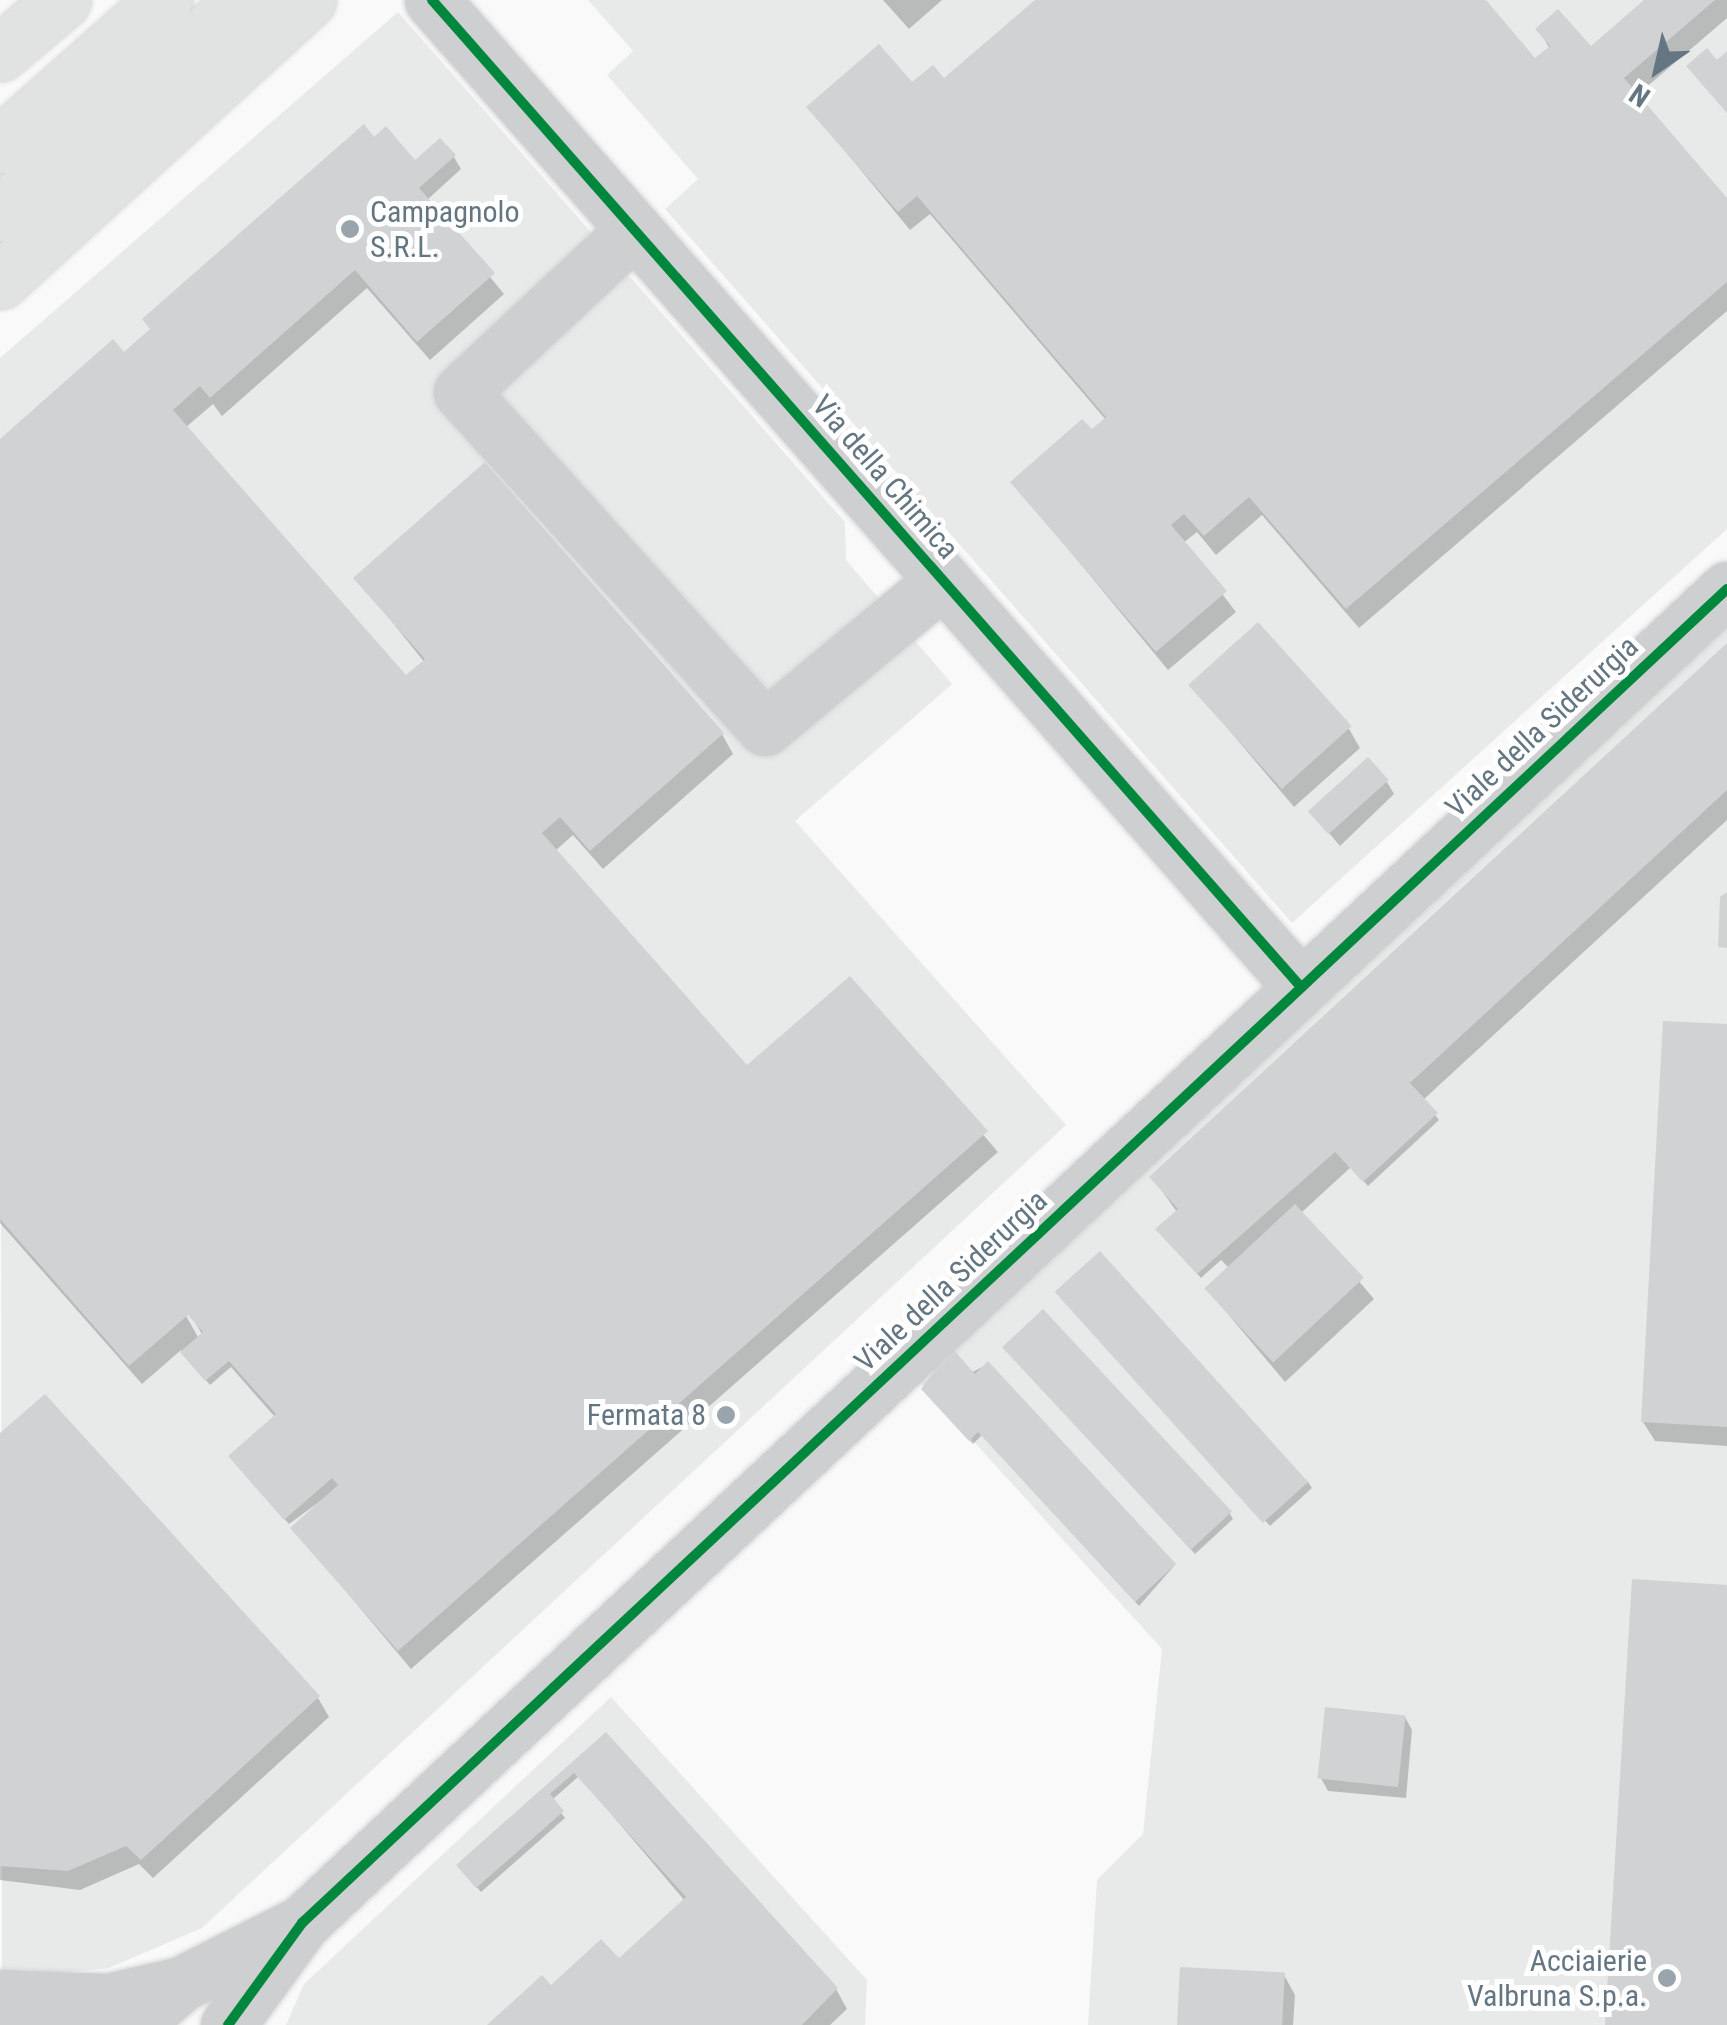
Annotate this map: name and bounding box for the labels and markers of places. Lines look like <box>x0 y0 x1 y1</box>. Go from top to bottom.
place label: Campagnolo S.R.L. <box>370 194 519 264</box>
marker: Campagnolo S.R.L. <box>339 218 361 240</box>
place label: Fermata 8 <box>587 1397 706 1433</box>
marker: Fermata 8 <box>715 1404 737 1426</box>
place label: Acciaierie Valbruna S.p.a. <box>1467 1943 1647 2014</box>
marker: Acciaierie Valbruna S.p.a. <box>1656 1967 1678 1989</box>

